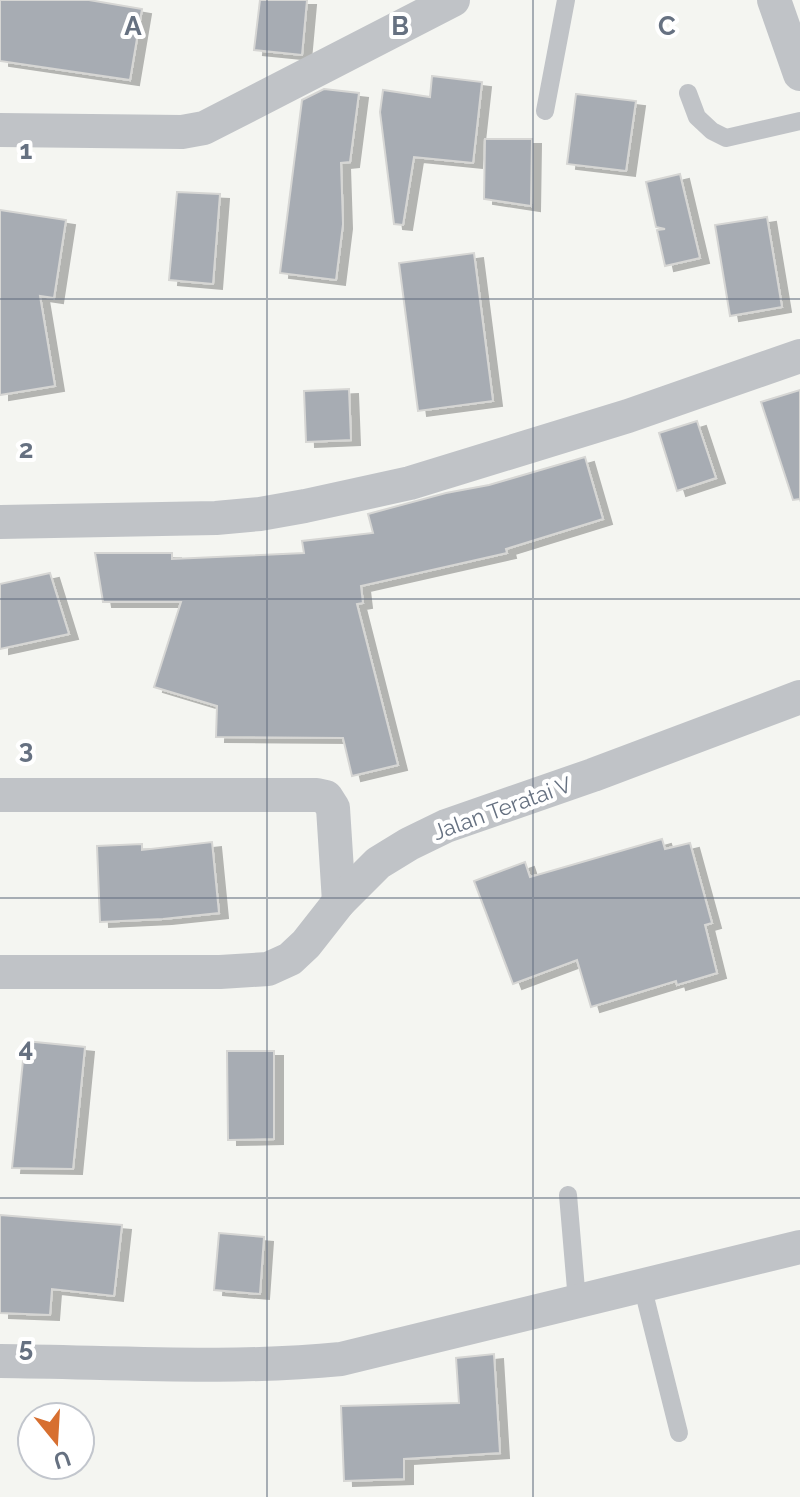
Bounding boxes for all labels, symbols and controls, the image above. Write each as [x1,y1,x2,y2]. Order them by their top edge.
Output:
text: A [124,11,142,41]
text: B [391,11,409,41]
text: C [658,11,676,41]
text: 1 [20,135,33,165]
text: 2 [19,434,33,464]
text: 3 [19,734,33,764]
street label: Jalan Teratai V [429,771,575,845]
text: 4 [19,1033,33,1063]
text: 5 [19,1332,33,1362]
north arrow [16,1401,96,1481]
text: U [50,1445,74,1475]

